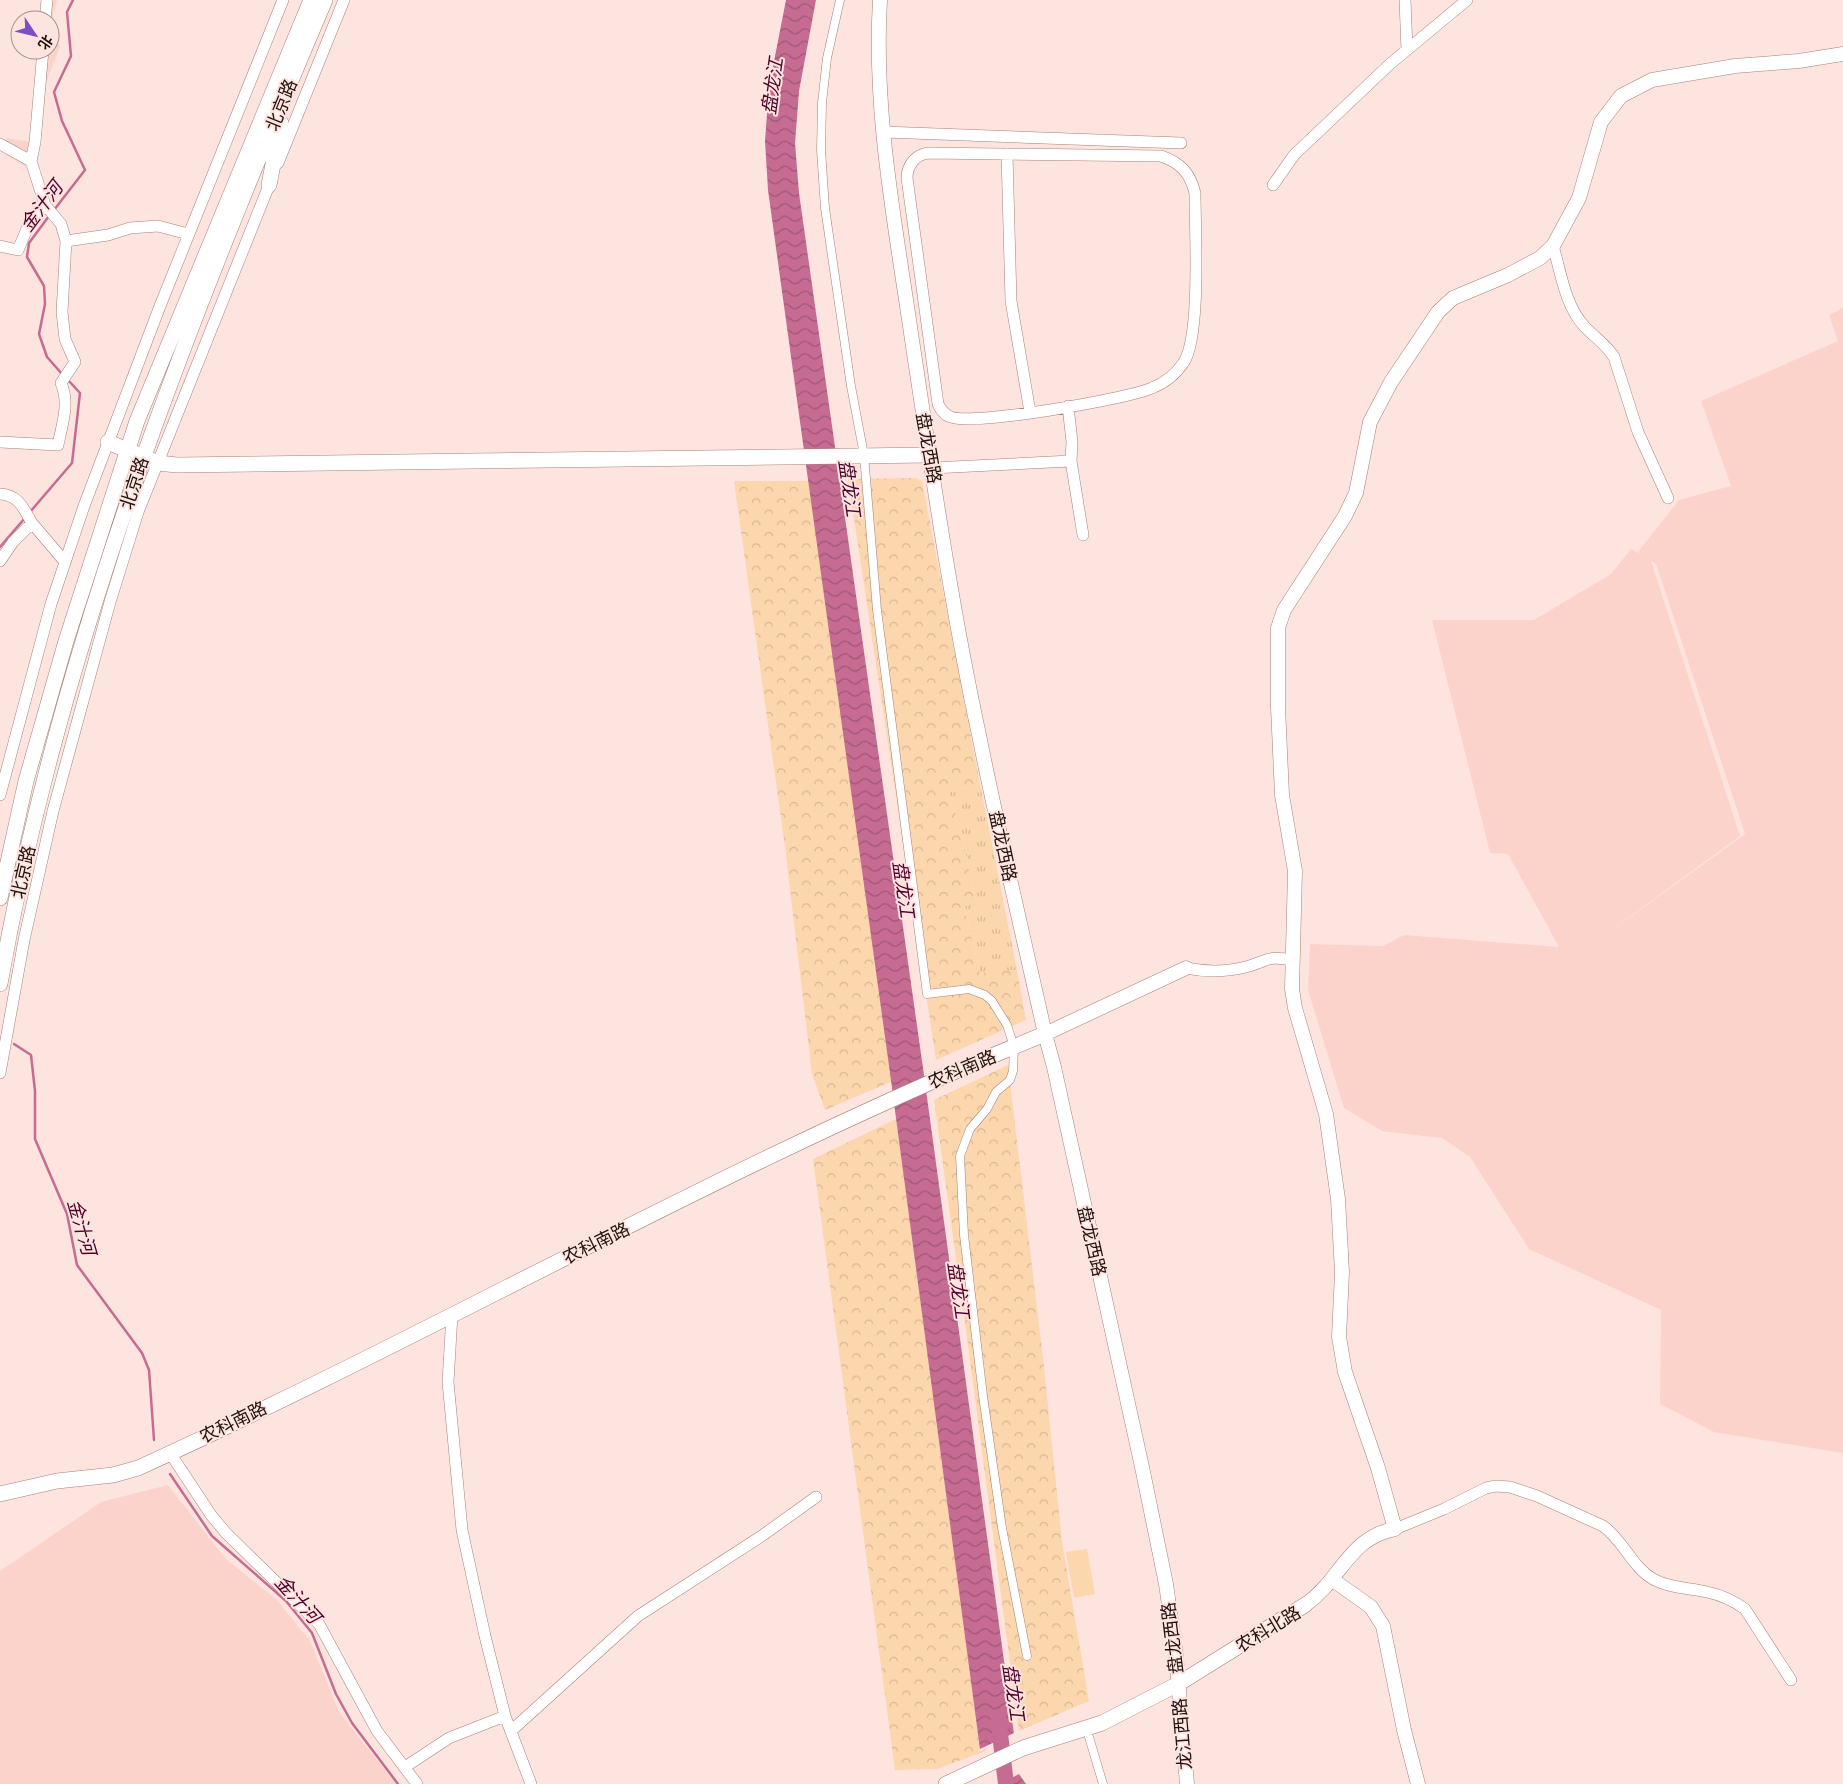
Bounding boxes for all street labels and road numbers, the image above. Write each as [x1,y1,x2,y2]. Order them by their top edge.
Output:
street label: 北京路 [260,76,302,134]
street label: 盘龙西路 [911,411,947,485]
street label: 北京路 [115,454,153,512]
street label: 盘龙西路 [984,808,1022,884]
street label: 北京路 [6,843,40,901]
street label: 农科南路 [924,1044,1000,1094]
street label: 盘龙西路 [1073,1203,1111,1279]
street label: 农科南路 [559,1217,633,1269]
street label: 农科南路 [196,1396,270,1448]
street label: 盘龙西路 [1156,1601,1188,1675]
street label: 农科北路 [1231,1601,1305,1657]
street label: 龙江西路 [1167,1697,1197,1771]

